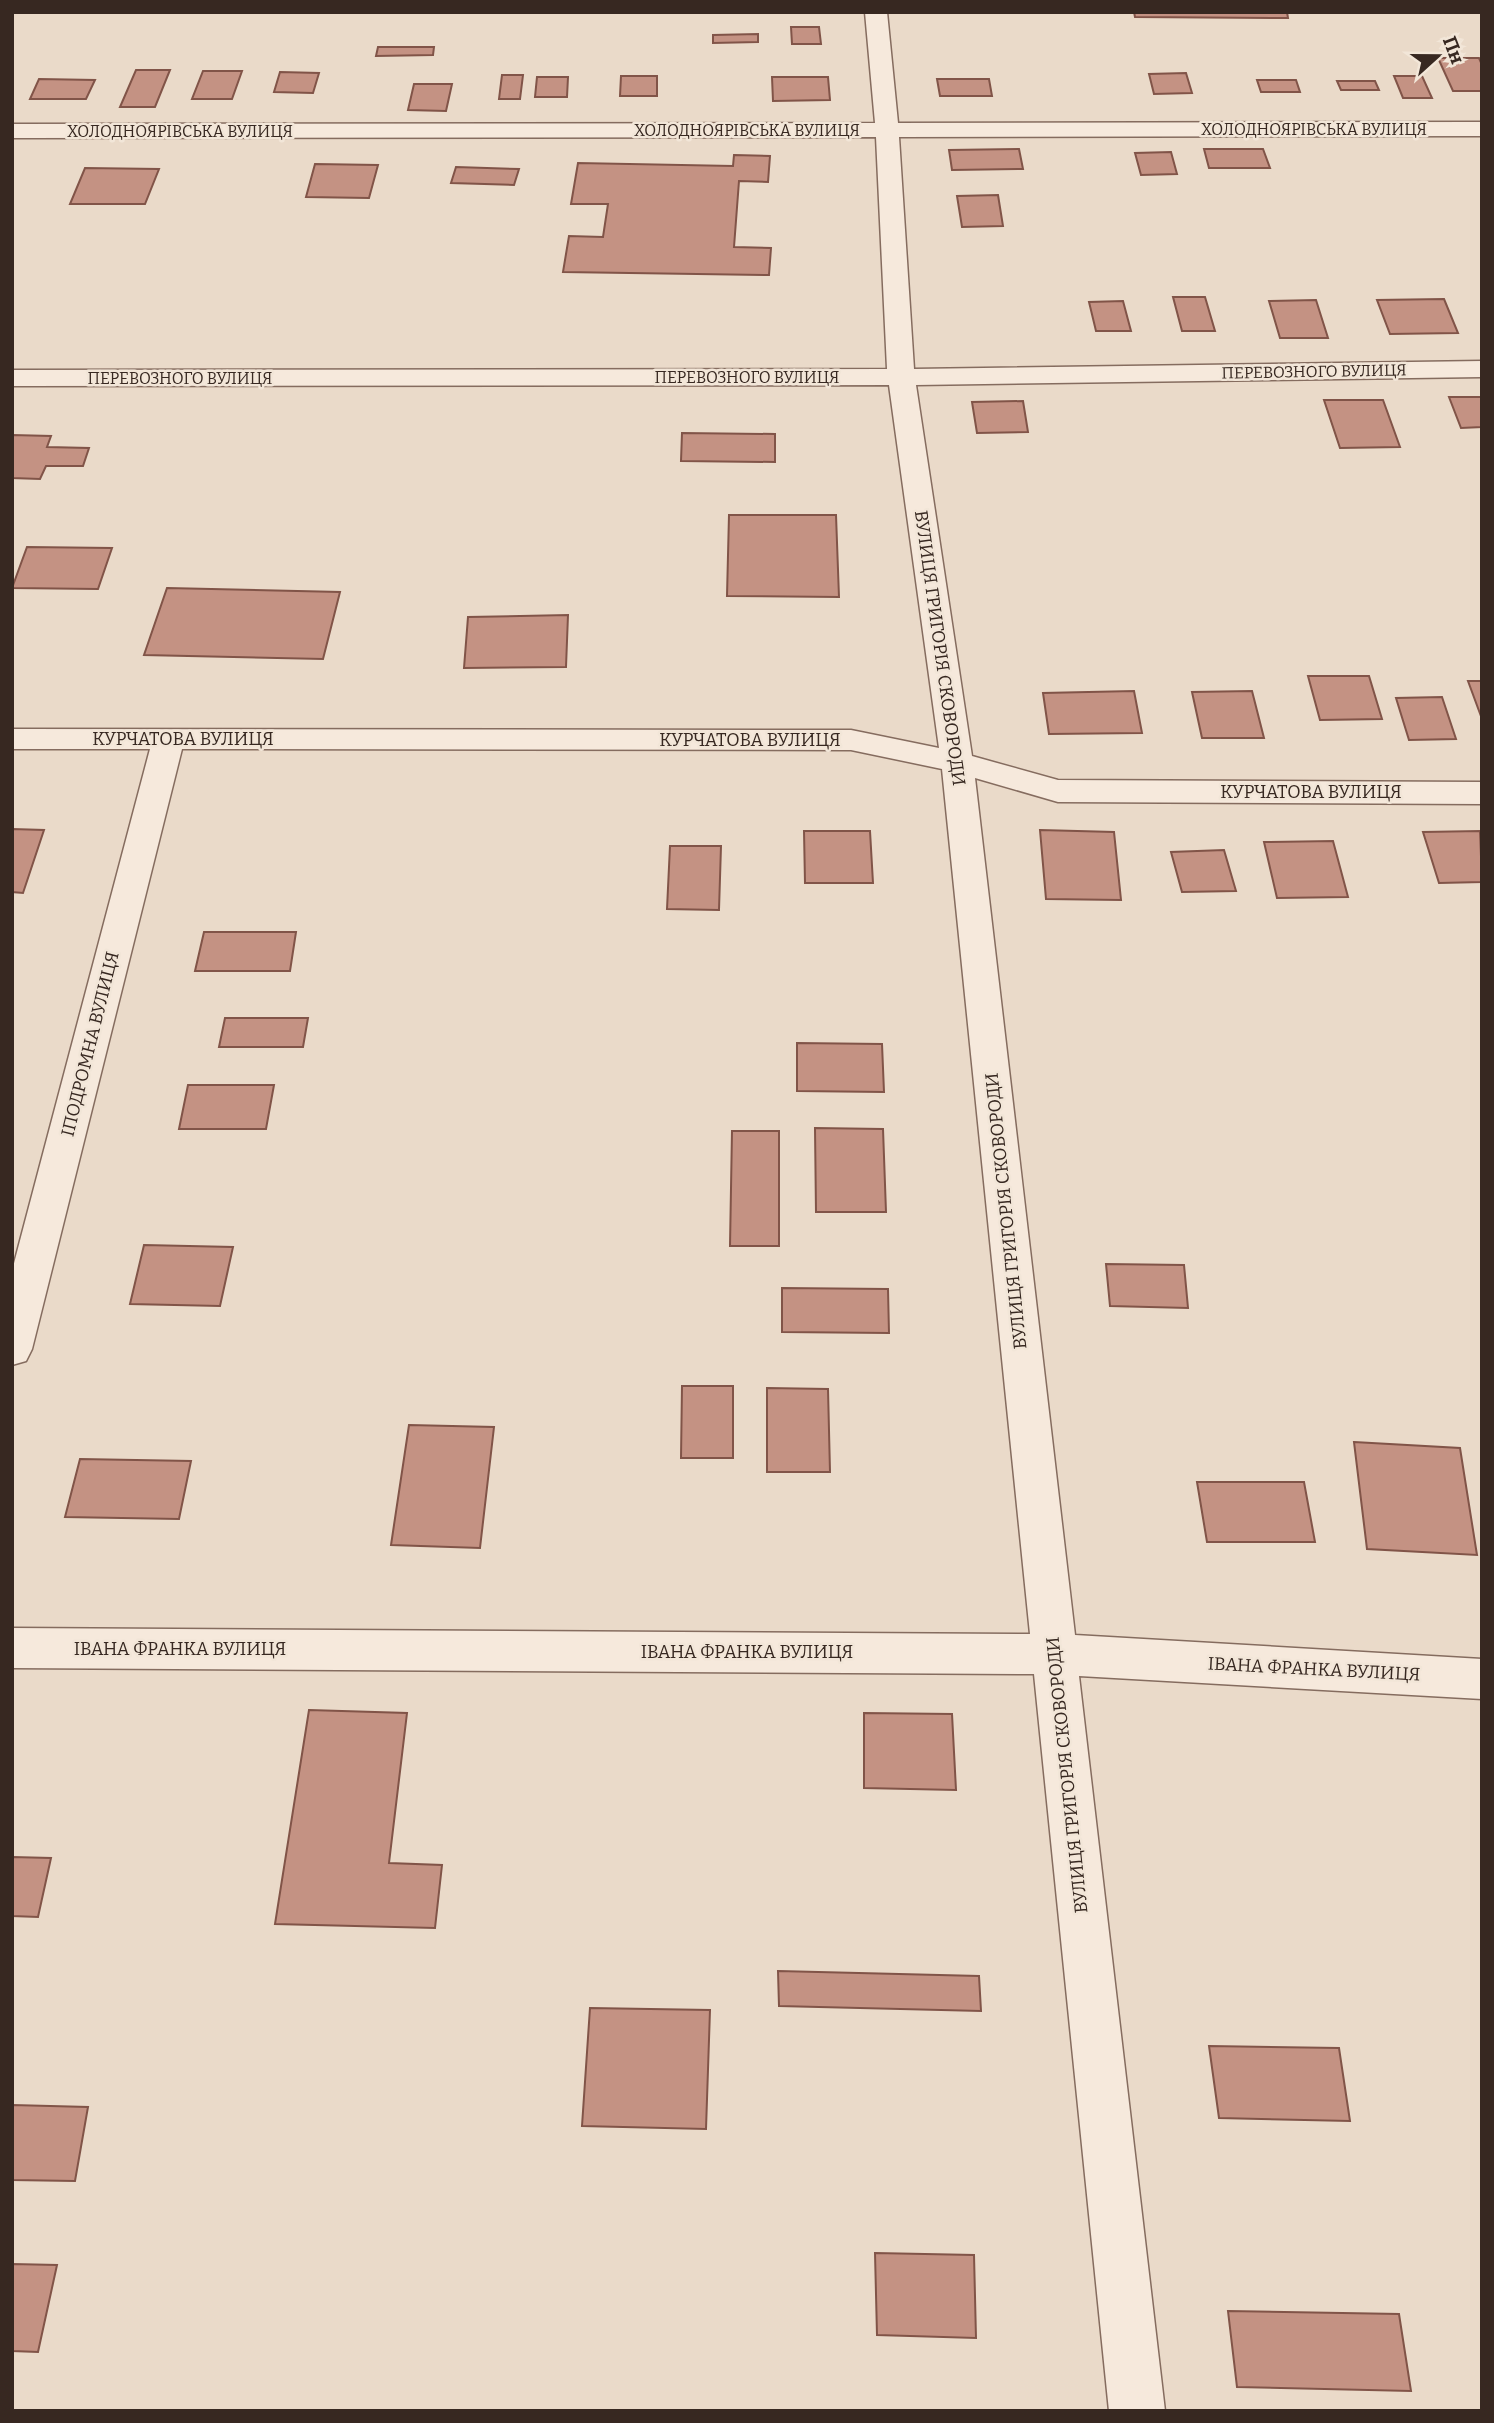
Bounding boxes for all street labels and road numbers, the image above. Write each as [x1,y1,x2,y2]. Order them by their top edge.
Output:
street label: ХОЛОДНОЯРІВСЬКА ВУЛИЦЯ [1201,120,1427,139]
street label: ХОЛОДНОЯРІВСЬКА ВУЛИЦЯ [634,121,860,140]
street label: ХОЛОДНОЯРІВСЬКА ВУЛИЦЯ [67,122,293,141]
street label: ПЕРЕВОЗНОГО ВУЛИЦЯ [1221,360,1407,383]
street label: ПЕРЕВОЗНОГО ВУЛИЦЯ [654,368,840,387]
street label: ПЕРЕВОЗНОГО ВУЛИЦЯ [87,369,273,388]
street label: ВУЛИЦЯ ГРИГОРІЯ СКОВОРОДИ [910,509,970,787]
street label: КУРЧАТОВА ВУЛИЦЯ [92,728,274,750]
street label: КУРЧАТОВА ВУЛИЦЯ [659,729,841,751]
street label: КУРЧАТОВА ВУЛИЦЯ [1220,781,1402,803]
street label: ІПОДРОМНА ВУЛИЦЯ [56,949,124,1139]
street label: ВУЛИЦЯ ГРИГОРІЯ СКОВОРОДИ [981,1072,1031,1350]
street label: ВУЛИЦЯ ГРИГОРІЯ СКОВОРОДИ [1042,1636,1092,1914]
street label: ІВАНА ФРАНКА ВУЛИЦЯ [74,1638,286,1660]
street label: ІВАНА ФРАНКА ВУЛИЦЯ [641,1641,853,1663]
street label: ІВАНА ФРАНКА ВУЛИЦЯ [1207,1652,1421,1686]

